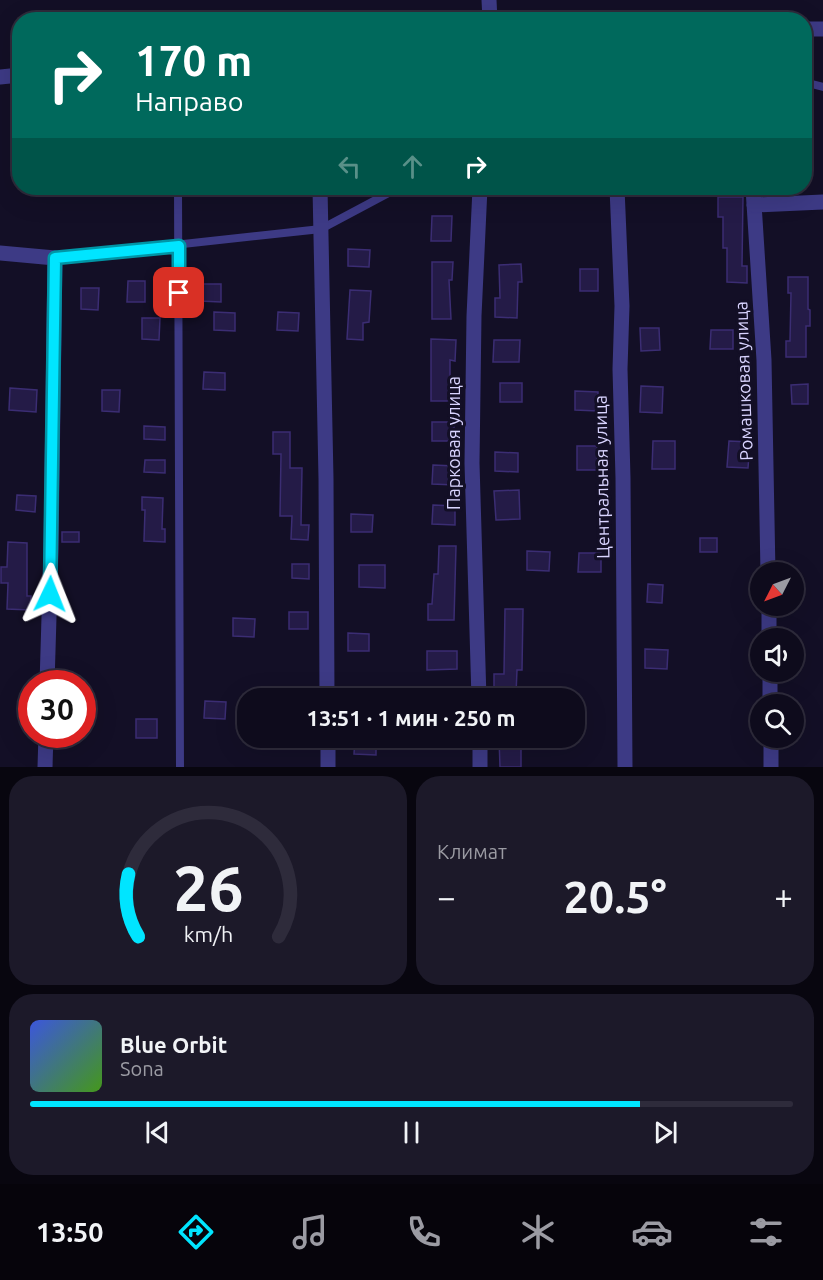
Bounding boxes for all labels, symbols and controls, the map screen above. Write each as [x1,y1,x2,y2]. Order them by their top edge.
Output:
icon: right [36,36,114,114]
text: 170 m [135,37,252,84]
text: Направо [135,86,244,116]
icon: left [333,150,366,183]
icon: ahead [396,150,429,183]
icon: right [459,150,492,183]
pin [153,267,204,318]
icon: arrive [162,276,195,309]
street label: Ромашковая улица [730,301,756,461]
street label: Парковая улица [443,376,463,510]
street label: Центральная улица [590,395,612,559]
position arrow [18,562,82,626]
north arrow [750,562,804,616]
map controls [750,562,804,748]
button: sound [750,628,804,682]
speed limit sign: 30 [18,670,96,748]
button: search [750,694,804,748]
text: 13:51 · 1 мин · 250 m [307,705,515,730]
text: Климат [437,840,507,863]
text: 26 [173,853,243,923]
text: 20.5° [563,871,667,922]
text: − [437,878,456,915]
text: + [774,878,793,915]
text: km/h [183,923,233,947]
text: Blue Orbit [120,1032,227,1057]
text: Sona [120,1057,164,1080]
icon: previous [141,1116,174,1149]
icon: pause [395,1116,428,1149]
icon: next [649,1116,682,1149]
icon: directions [175,1211,217,1253]
icon: music [289,1211,331,1253]
icon: phone [403,1211,445,1253]
icon: climate [517,1211,559,1253]
icon: car [631,1211,673,1253]
icon: filters [745,1211,787,1253]
text: 13:50 [36,1217,104,1247]

